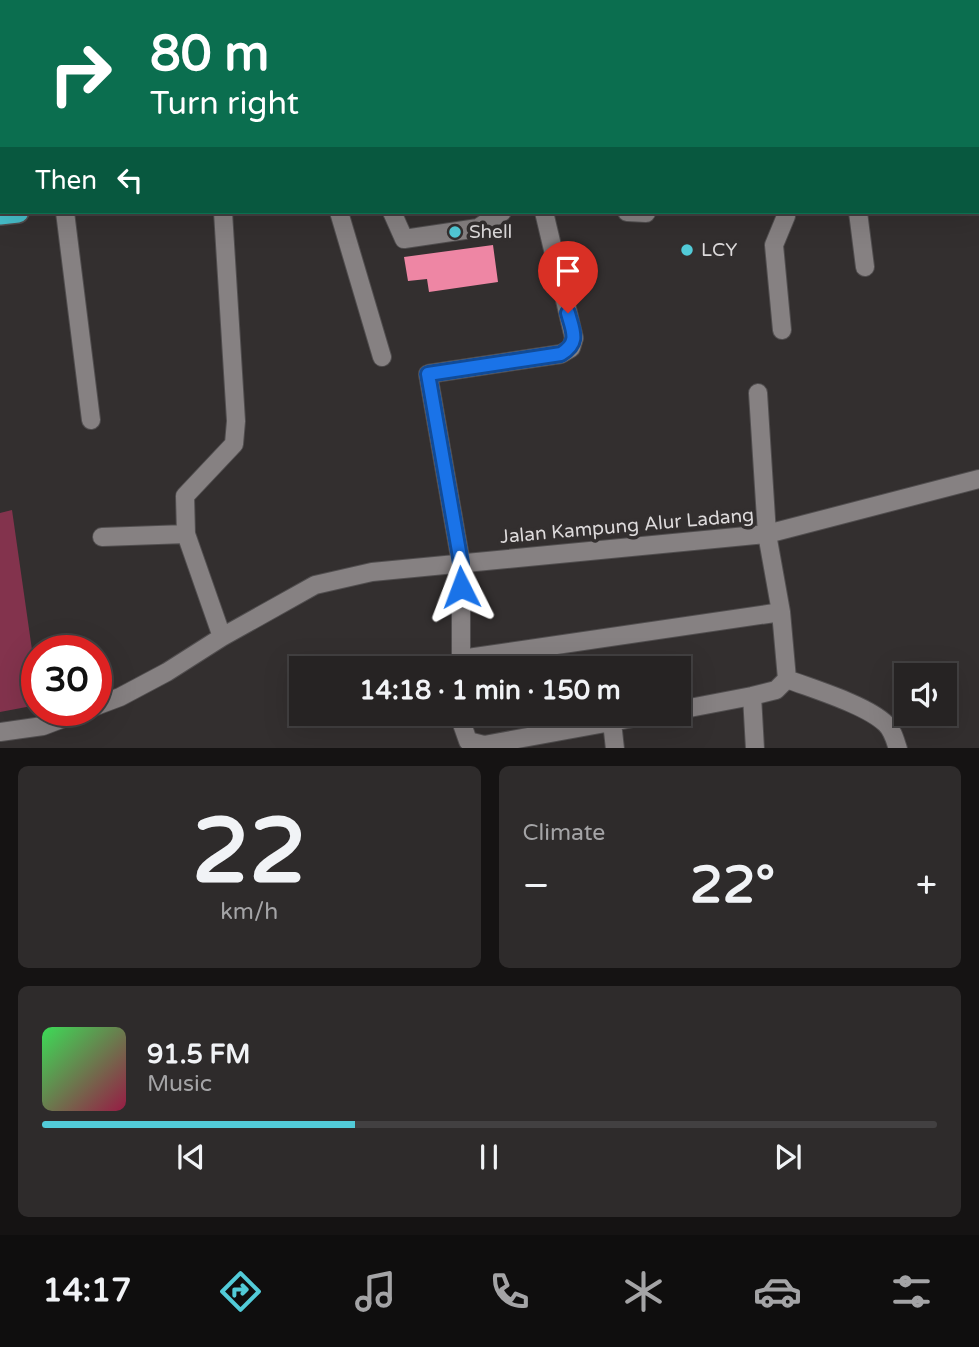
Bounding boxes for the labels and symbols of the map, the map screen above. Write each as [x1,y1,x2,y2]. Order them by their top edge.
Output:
place label: Shell [469,221,512,243]
marker: Shell [447,224,463,240]
place label: LCY [701,239,737,261]
pin [538,241,598,313]
marker: LCY [679,242,695,258]
street label: Jalan Kampung Alur Ladang [499,504,755,548]
position arrow [424,550,498,624]
speed limit sign: 30 [21,635,112,726]

